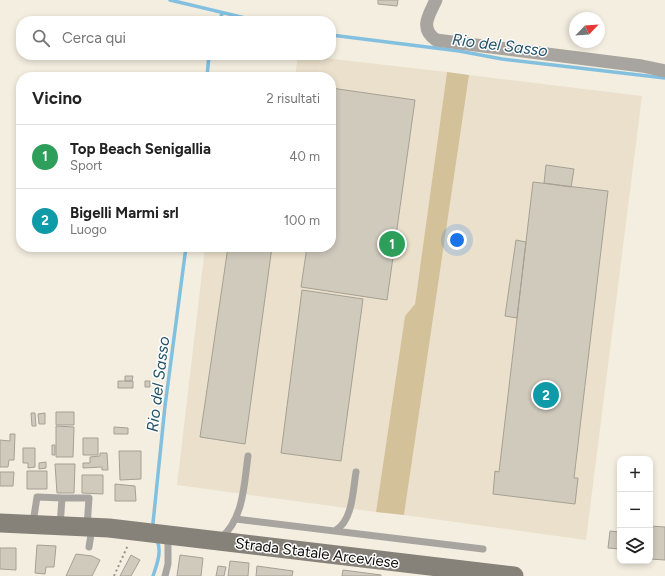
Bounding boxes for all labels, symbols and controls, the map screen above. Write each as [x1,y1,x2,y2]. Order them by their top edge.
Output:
north arrow [569,12,605,48]
search box [16,16,336,60]
icon: search [30,27,52,49]
text: Cerca qui [62,29,126,47]
water label: Rio del Sasso [451,30,549,60]
text: Vicino [32,88,82,108]
text: 2 risultati [266,91,320,106]
text: Top Beach Senigallia [70,140,211,158]
text: 1 [42,149,48,164]
text: 40 m [289,149,320,164]
text: Sport [70,158,103,173]
text: Bigelli Marmi srl [70,204,179,222]
text: 2 [41,213,49,228]
text: 100 m [284,213,320,228]
text: Luogo [70,222,107,237]
pin: 1 [379,229,405,259]
your location [447,230,467,250]
water label: Rio del Sasso [143,335,173,433]
pin: 2 [533,380,559,410]
map controls [617,456,653,564]
button: + [617,456,653,492]
button: − [617,492,653,528]
button: layers [617,528,653,564]
street label: Strada Statale Arceviese [234,534,400,572]

